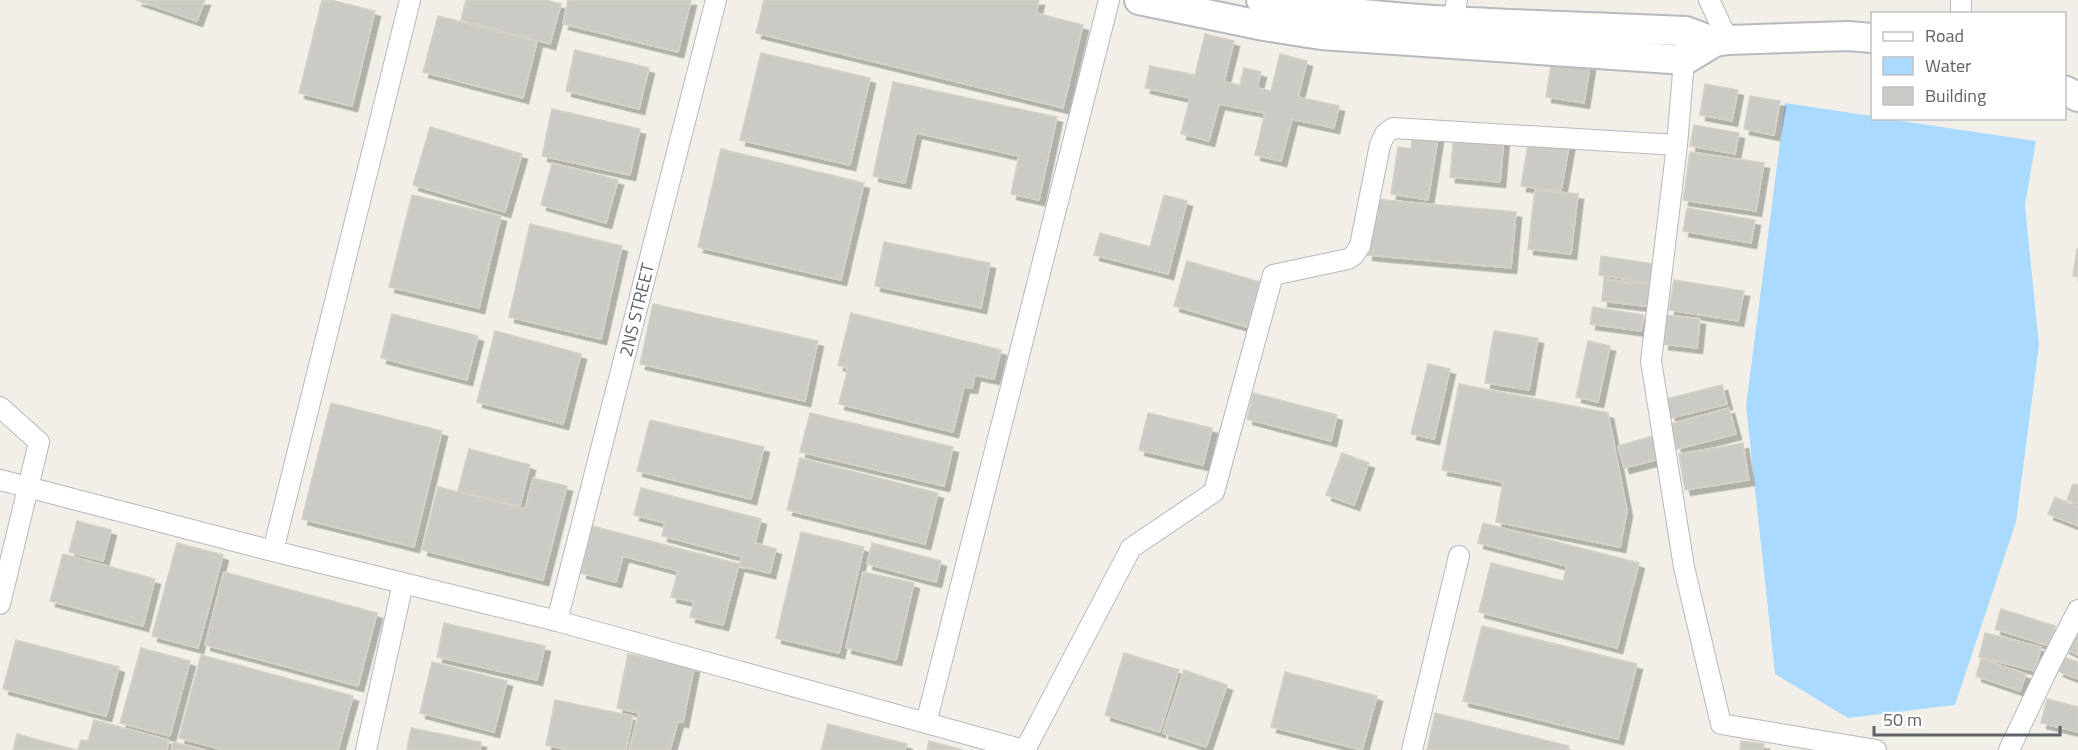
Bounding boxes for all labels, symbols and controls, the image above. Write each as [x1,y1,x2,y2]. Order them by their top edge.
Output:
legend [1871,12,2066,120]
text: Road [1925,22,1964,49]
text: Water [1925,52,1971,79]
text: Building [1925,82,1986,109]
street label: 2NS STREET [612,260,661,360]
scale bar [1874,699,2060,737]
text: 50 m [1883,706,1922,733]

